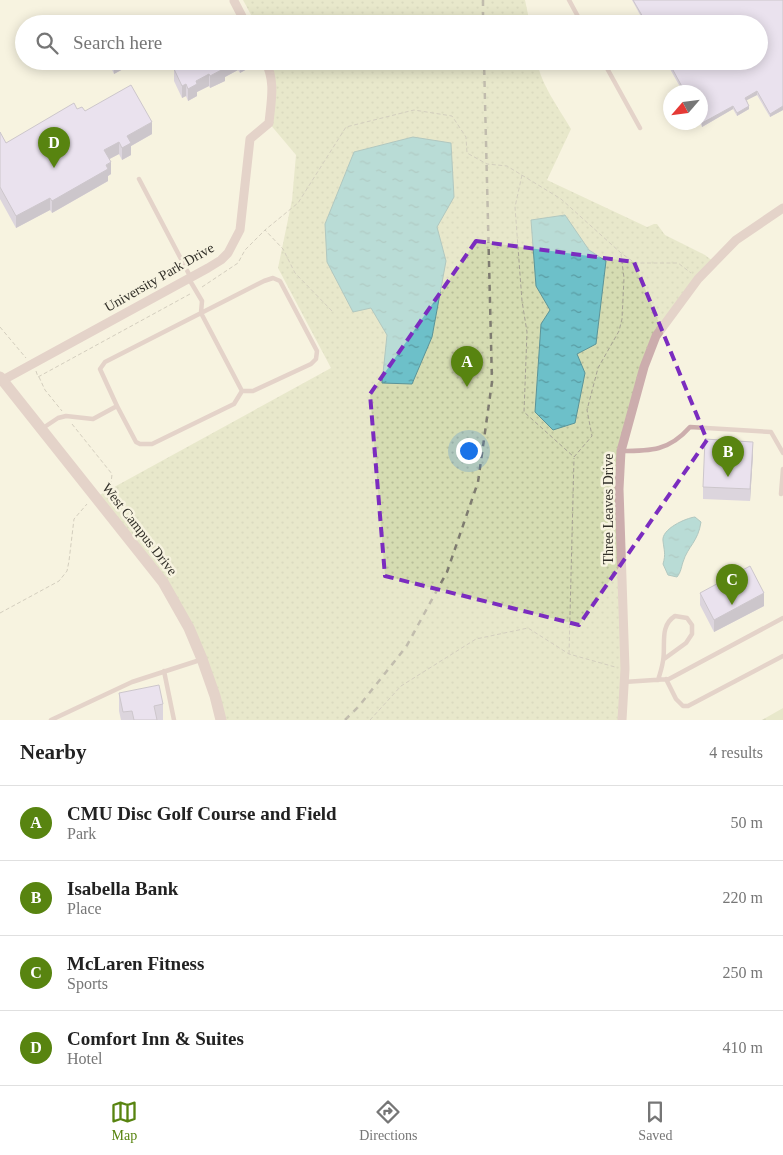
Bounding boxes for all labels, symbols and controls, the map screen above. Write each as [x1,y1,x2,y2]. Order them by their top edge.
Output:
search box [15,15,768,70]
icon: search [33,29,61,57]
text: Search here [73,32,162,53]
north arrow [663,85,708,130]
pin: D [38,127,70,168]
street label: University Park Drive [102,240,217,315]
pin: A [451,346,483,387]
pin: B [712,436,744,477]
your location [456,438,482,464]
street label: Three Leaves Drive [601,453,616,565]
street label: West Campus Drive [99,480,180,578]
pin: C [716,564,748,605]
text: Nearby [20,740,87,764]
text: 4 results [709,744,763,761]
text: CMU Disc Golf Course and Field [67,803,337,824]
text: A [30,814,42,831]
text: 50 m [731,814,763,831]
text: Park [67,825,96,842]
text: Isabella Bank [67,878,178,899]
text: B [31,889,41,906]
text: 220 m [723,889,763,906]
text: Place [67,900,102,917]
text: McLaren Fitness [67,953,204,974]
text: C [30,964,42,981]
text: 250 m [723,964,763,981]
text: Sports [67,975,108,992]
text: Comfort Inn & Suites [67,1028,244,1049]
text: D [30,1039,42,1056]
text: 410 m [723,1039,763,1056]
text: Hotel [67,1050,103,1067]
tab: Map [110,1098,138,1144]
tab: Directions [359,1098,418,1144]
tab: Saved [638,1098,673,1144]

